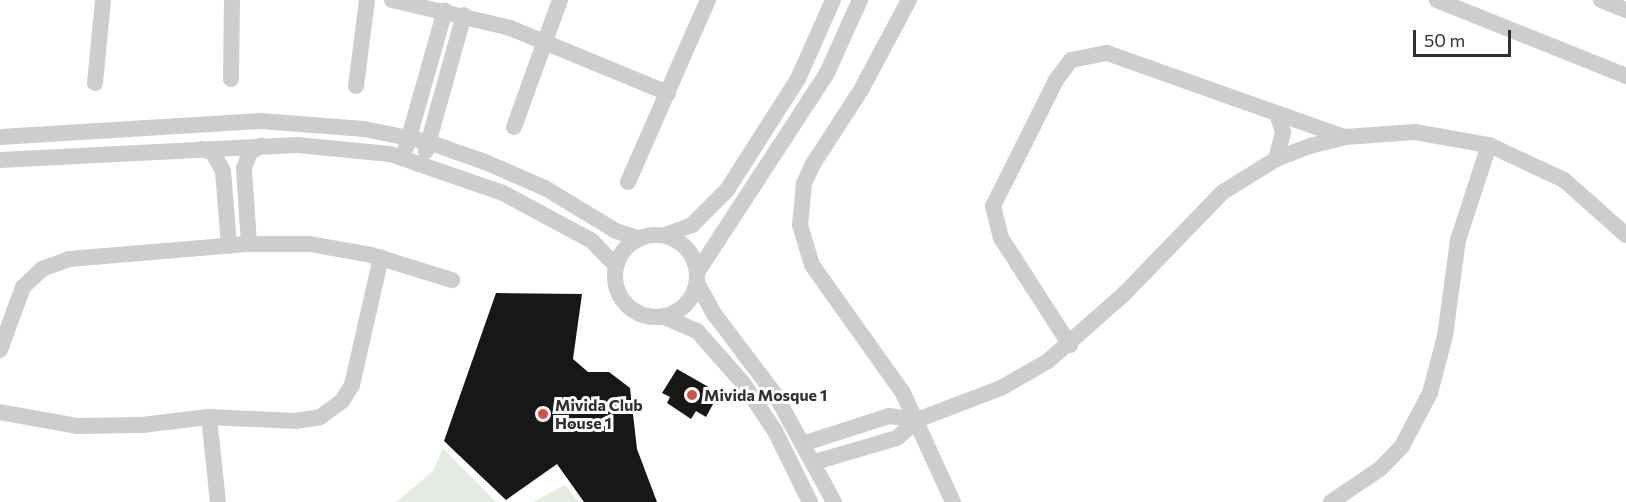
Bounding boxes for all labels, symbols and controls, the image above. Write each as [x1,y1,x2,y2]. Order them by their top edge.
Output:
scale bar [1416,18,1514,56]
text: 50 m [1424,29,1465,51]
place label: Mivida Mosque 1 [704,385,827,405]
marker: Mivida Mosque 1 [685,388,699,402]
place label: Mivida Club House 1 [555,395,643,433]
marker: Mivida Club House 1 [536,407,550,421]

